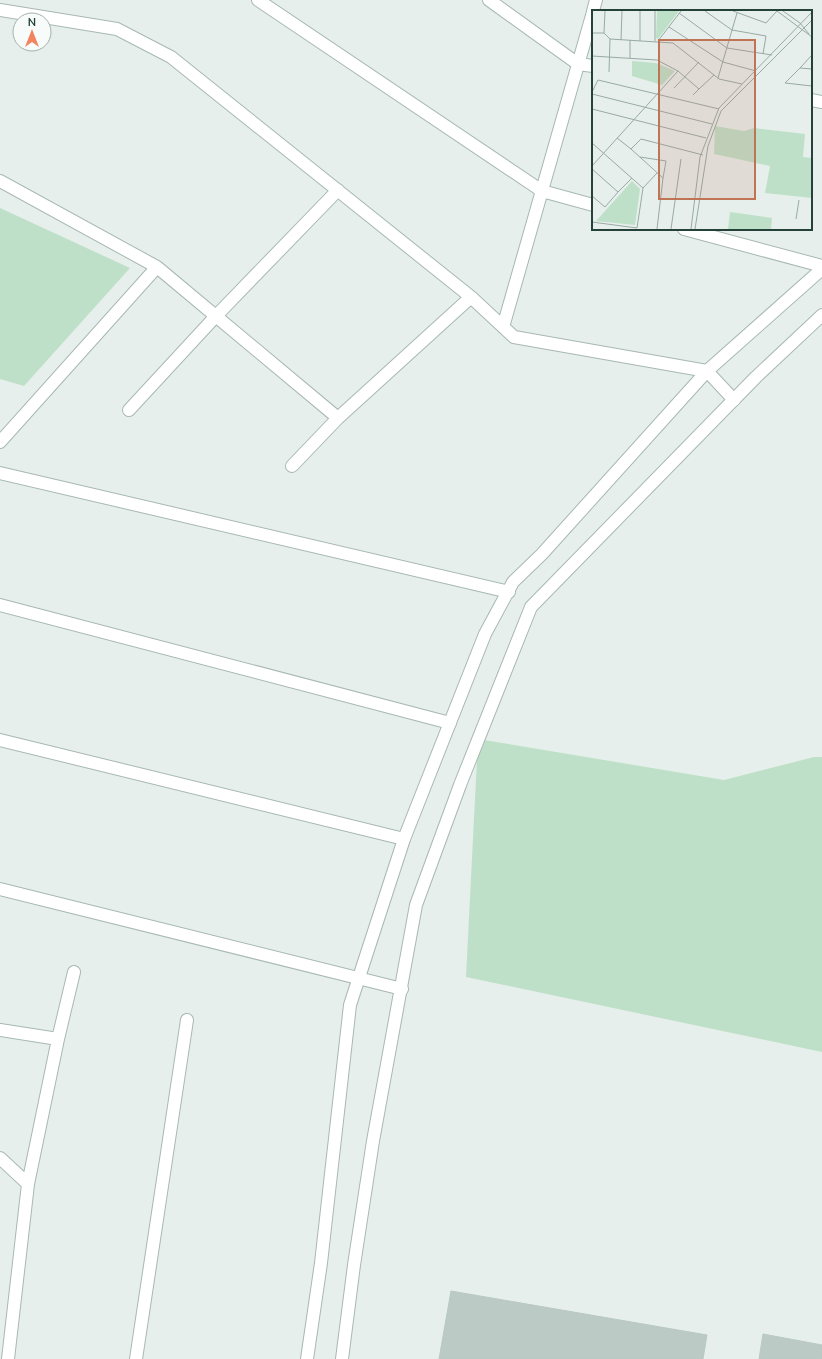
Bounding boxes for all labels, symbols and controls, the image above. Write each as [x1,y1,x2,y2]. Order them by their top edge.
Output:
inset map [592,10,812,230]
north arrow [12,12,52,52]
text: N [28,15,36,29]

